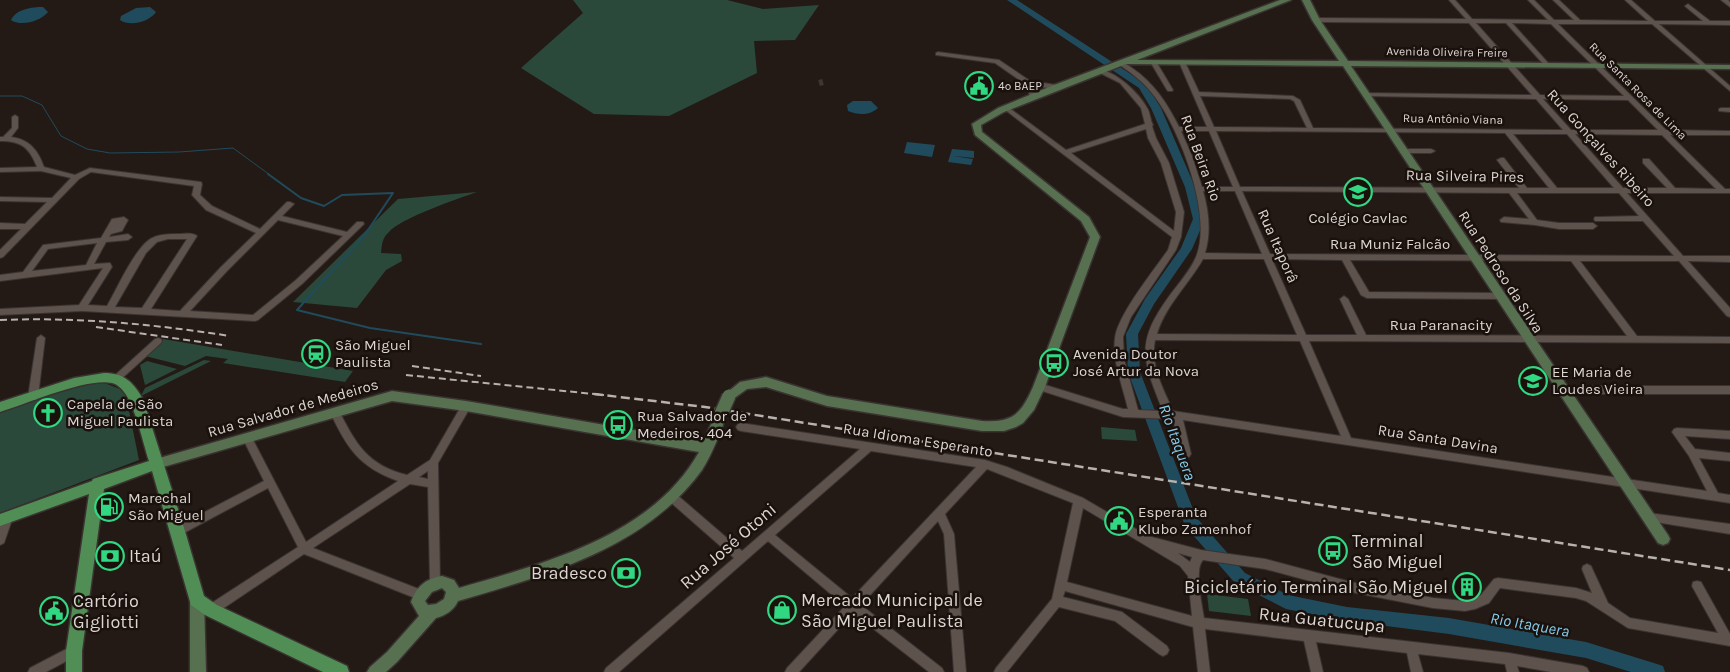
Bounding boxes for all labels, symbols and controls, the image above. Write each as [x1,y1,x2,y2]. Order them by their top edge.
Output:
street label: Rua Santa Rosa de Lima [1586,39,1690,143]
street label: Avenida Oliveira Freire [1386,44,1508,60]
public building icon: 4º BAEP [964,71,994,101]
place label: 4º BAEP [998,79,1042,93]
street label: Rua Gonçalves Ribeiro [1543,85,1659,211]
street label: Rua Antônio Viana [1403,111,1503,127]
street label: Rua Beira Rio [1177,112,1225,204]
street label: Rua Silveira Pires [1406,166,1524,186]
school or university icon: Colégio Cavlac [1343,177,1373,207]
street label: Rua Itaporâ [1254,206,1302,286]
street label: Rua Pedroso da Silva [1455,207,1547,337]
place label: Colégio Cavlac [1308,209,1408,227]
street label: Rua Muniz Falcão [1330,235,1450,253]
street label: Rua Paranacity [1390,316,1492,334]
place label: São Miguel Paulista [335,336,411,371]
station icon: São Miguel Paulista [301,339,331,369]
place label: Avenida Doutor José Artur da Nova [1073,345,1199,380]
bus stop icon: Avenida Doutor José Artur da Nova [1039,348,1069,378]
place label: EE Maria de Loudes Vieira [1552,363,1643,398]
school or university icon: EE Maria de Loudes Vieira [1518,366,1548,396]
street label: Rua Salvador de Medeiros [206,375,380,441]
place label: Capela de São Miguel Paulista [67,395,173,430]
church icon: Capela de São Miguel Paulista [33,398,63,428]
water label: Rio Itaquera [1155,401,1200,483]
place label: Rua Salvador de Medeiros, 404 [637,407,747,442]
bus stop icon: Rua Salvador de Medeiros, 404 [603,410,633,440]
street label: Rua Idioma Esperanto [842,419,994,461]
street label: Rua Santa Davina [1377,421,1499,457]
place label: Marechal São Miguel [128,489,204,524]
fuel station icon: Marechal São Miguel [94,492,124,522]
street label: Rua José Otoni [675,498,781,594]
place label: Esperanta Klubo Zamenhof [1138,503,1252,538]
public building icon: Esperanta Klubo Zamenhof [1104,506,1134,536]
place label: Terminal São Miguel [1352,530,1443,573]
bus stop icon: Terminal São Miguel [1318,536,1348,566]
bank icon: Itaú [95,541,125,571]
place label: Itaú [129,545,162,567]
bank icon: Bradesco [611,558,641,588]
place label: Bradesco [531,562,607,584]
building icon: Bicicletário Terminal São Miguel [1452,572,1482,602]
place label: Bicicletário Terminal São Miguel [1184,576,1448,598]
place label: Mercado Municipal de São Miguel Paulista [801,589,983,632]
place label: Cartório Gigliotti [73,590,139,633]
shop icon: Mercado Municipal de São Miguel Paulista [767,595,797,625]
public building icon: Cartório Gigliotti [39,596,69,626]
street label: Rua Guatucupa [1258,602,1386,638]
water label: Rio Itaquera [1489,608,1571,641]

